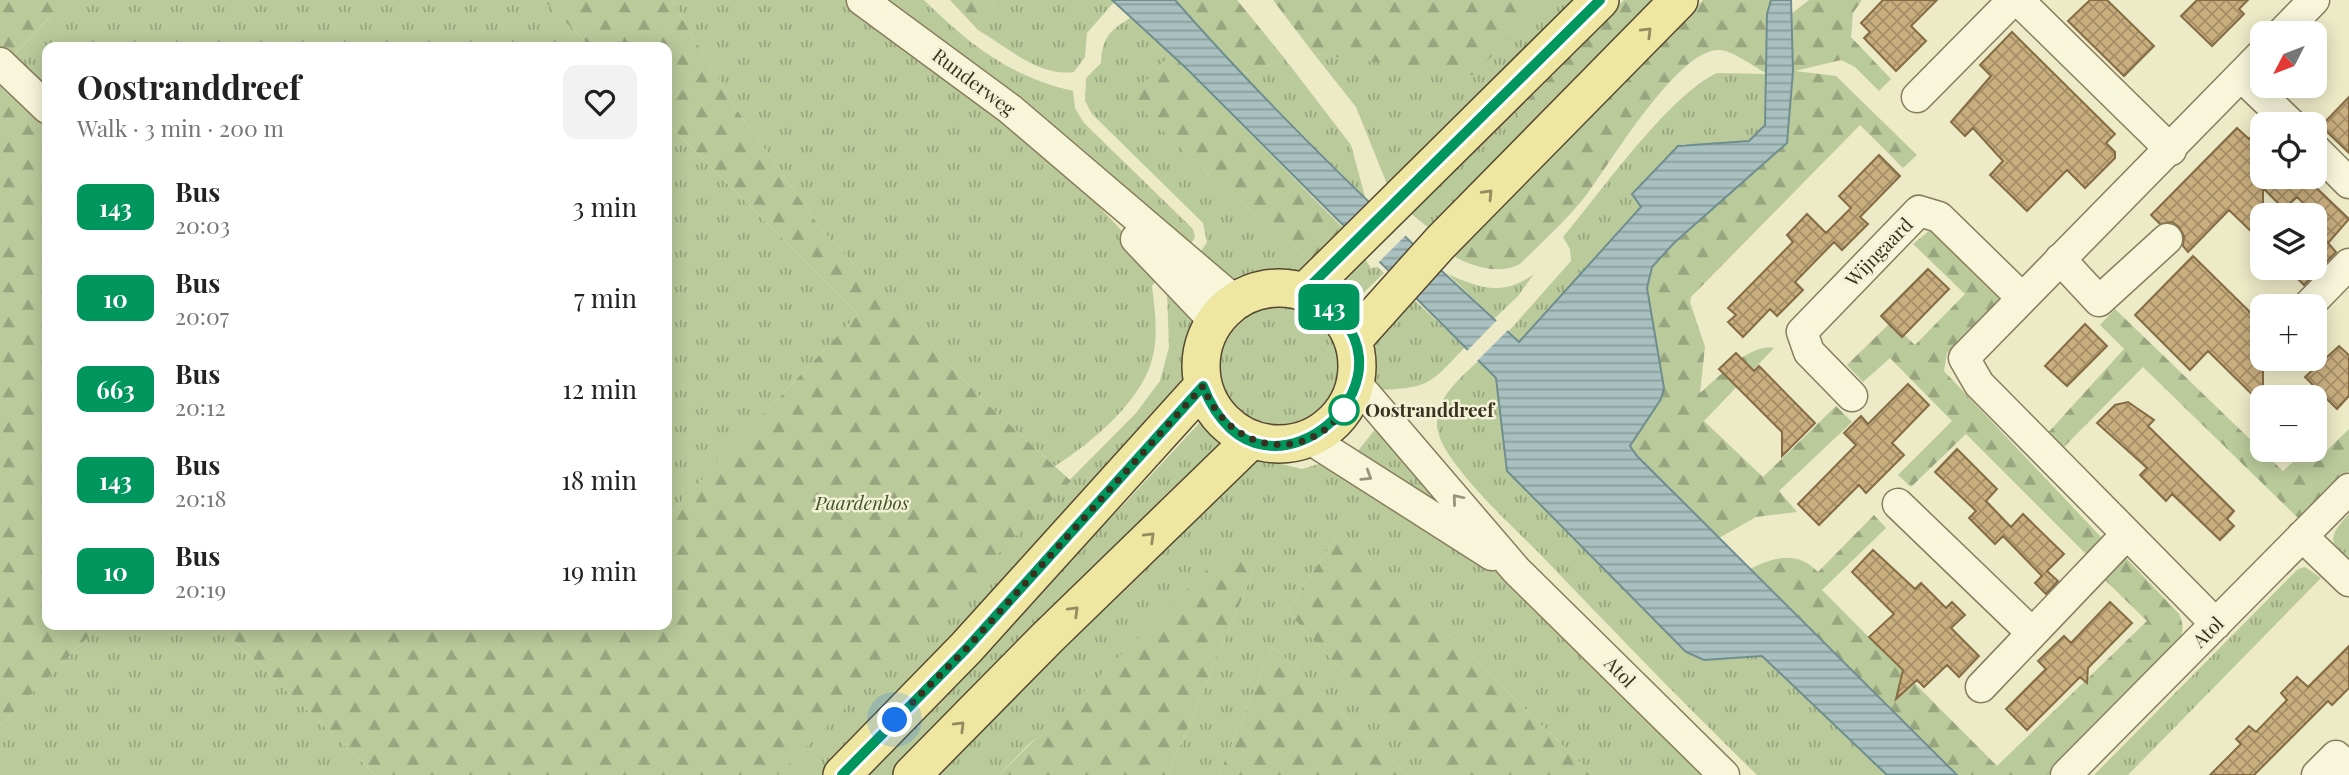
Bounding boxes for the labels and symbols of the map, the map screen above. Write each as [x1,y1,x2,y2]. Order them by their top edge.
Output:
north arrow [2250,21,2328,98]
one-way arrow [1639,27,1652,40]
street label: Runderweg [928,41,1022,121]
one-way arrow [1480,190,1493,203]
street label: Wijngaard [1838,211,1918,292]
line badge: 143 [1289,284,1369,330]
marker: Oostranddreef [1329,395,1359,425]
place label: Oostranddreef [1365,396,1496,422]
one-way arrow [1359,467,1372,480]
park label: Paardenbos [814,489,909,515]
one-way arrow [1452,494,1465,506]
one-way arrow [1142,533,1155,546]
one-way arrow [1066,607,1079,620]
street label: Atol [2185,610,2229,653]
street label: Atol [1599,649,1642,693]
your location [877,702,912,737]
one-way arrow [951,722,964,735]

